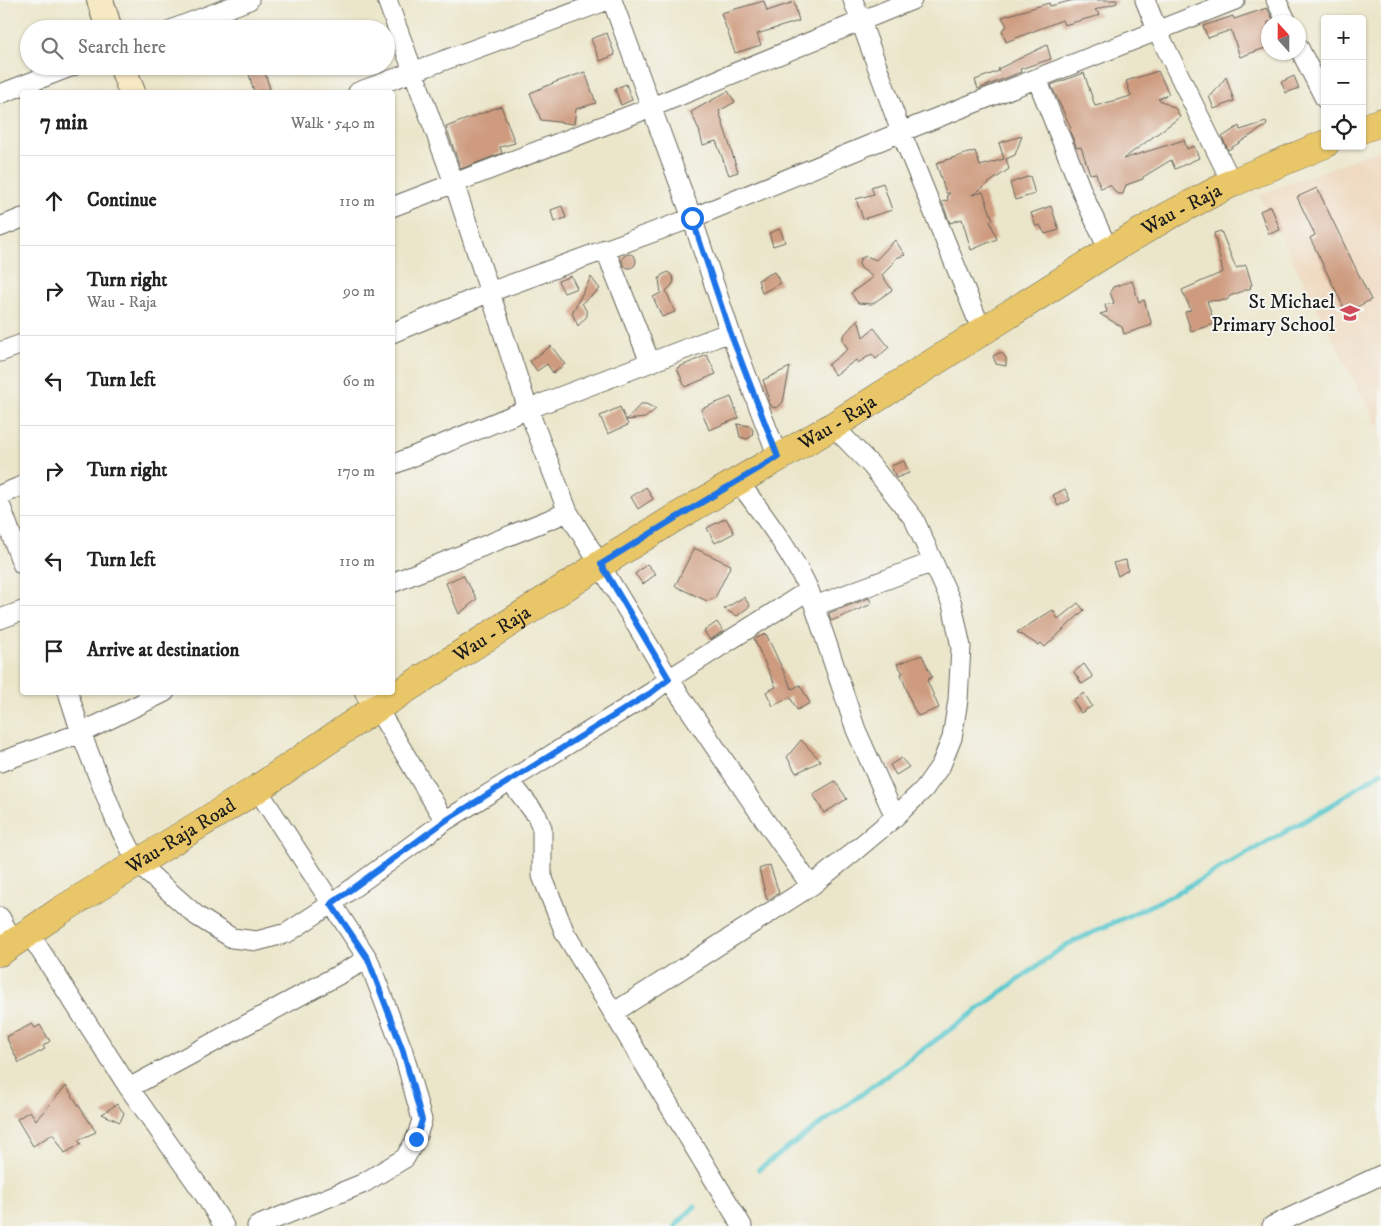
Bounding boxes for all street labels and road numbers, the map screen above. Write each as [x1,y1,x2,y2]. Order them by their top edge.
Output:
street label: Wau - Raja [1136,178,1226,242]
street label: Wau - Raja [793,389,882,456]
street label: Wau - Raja [448,600,536,669]
street label: Wau-Raja Road [121,793,240,880]

